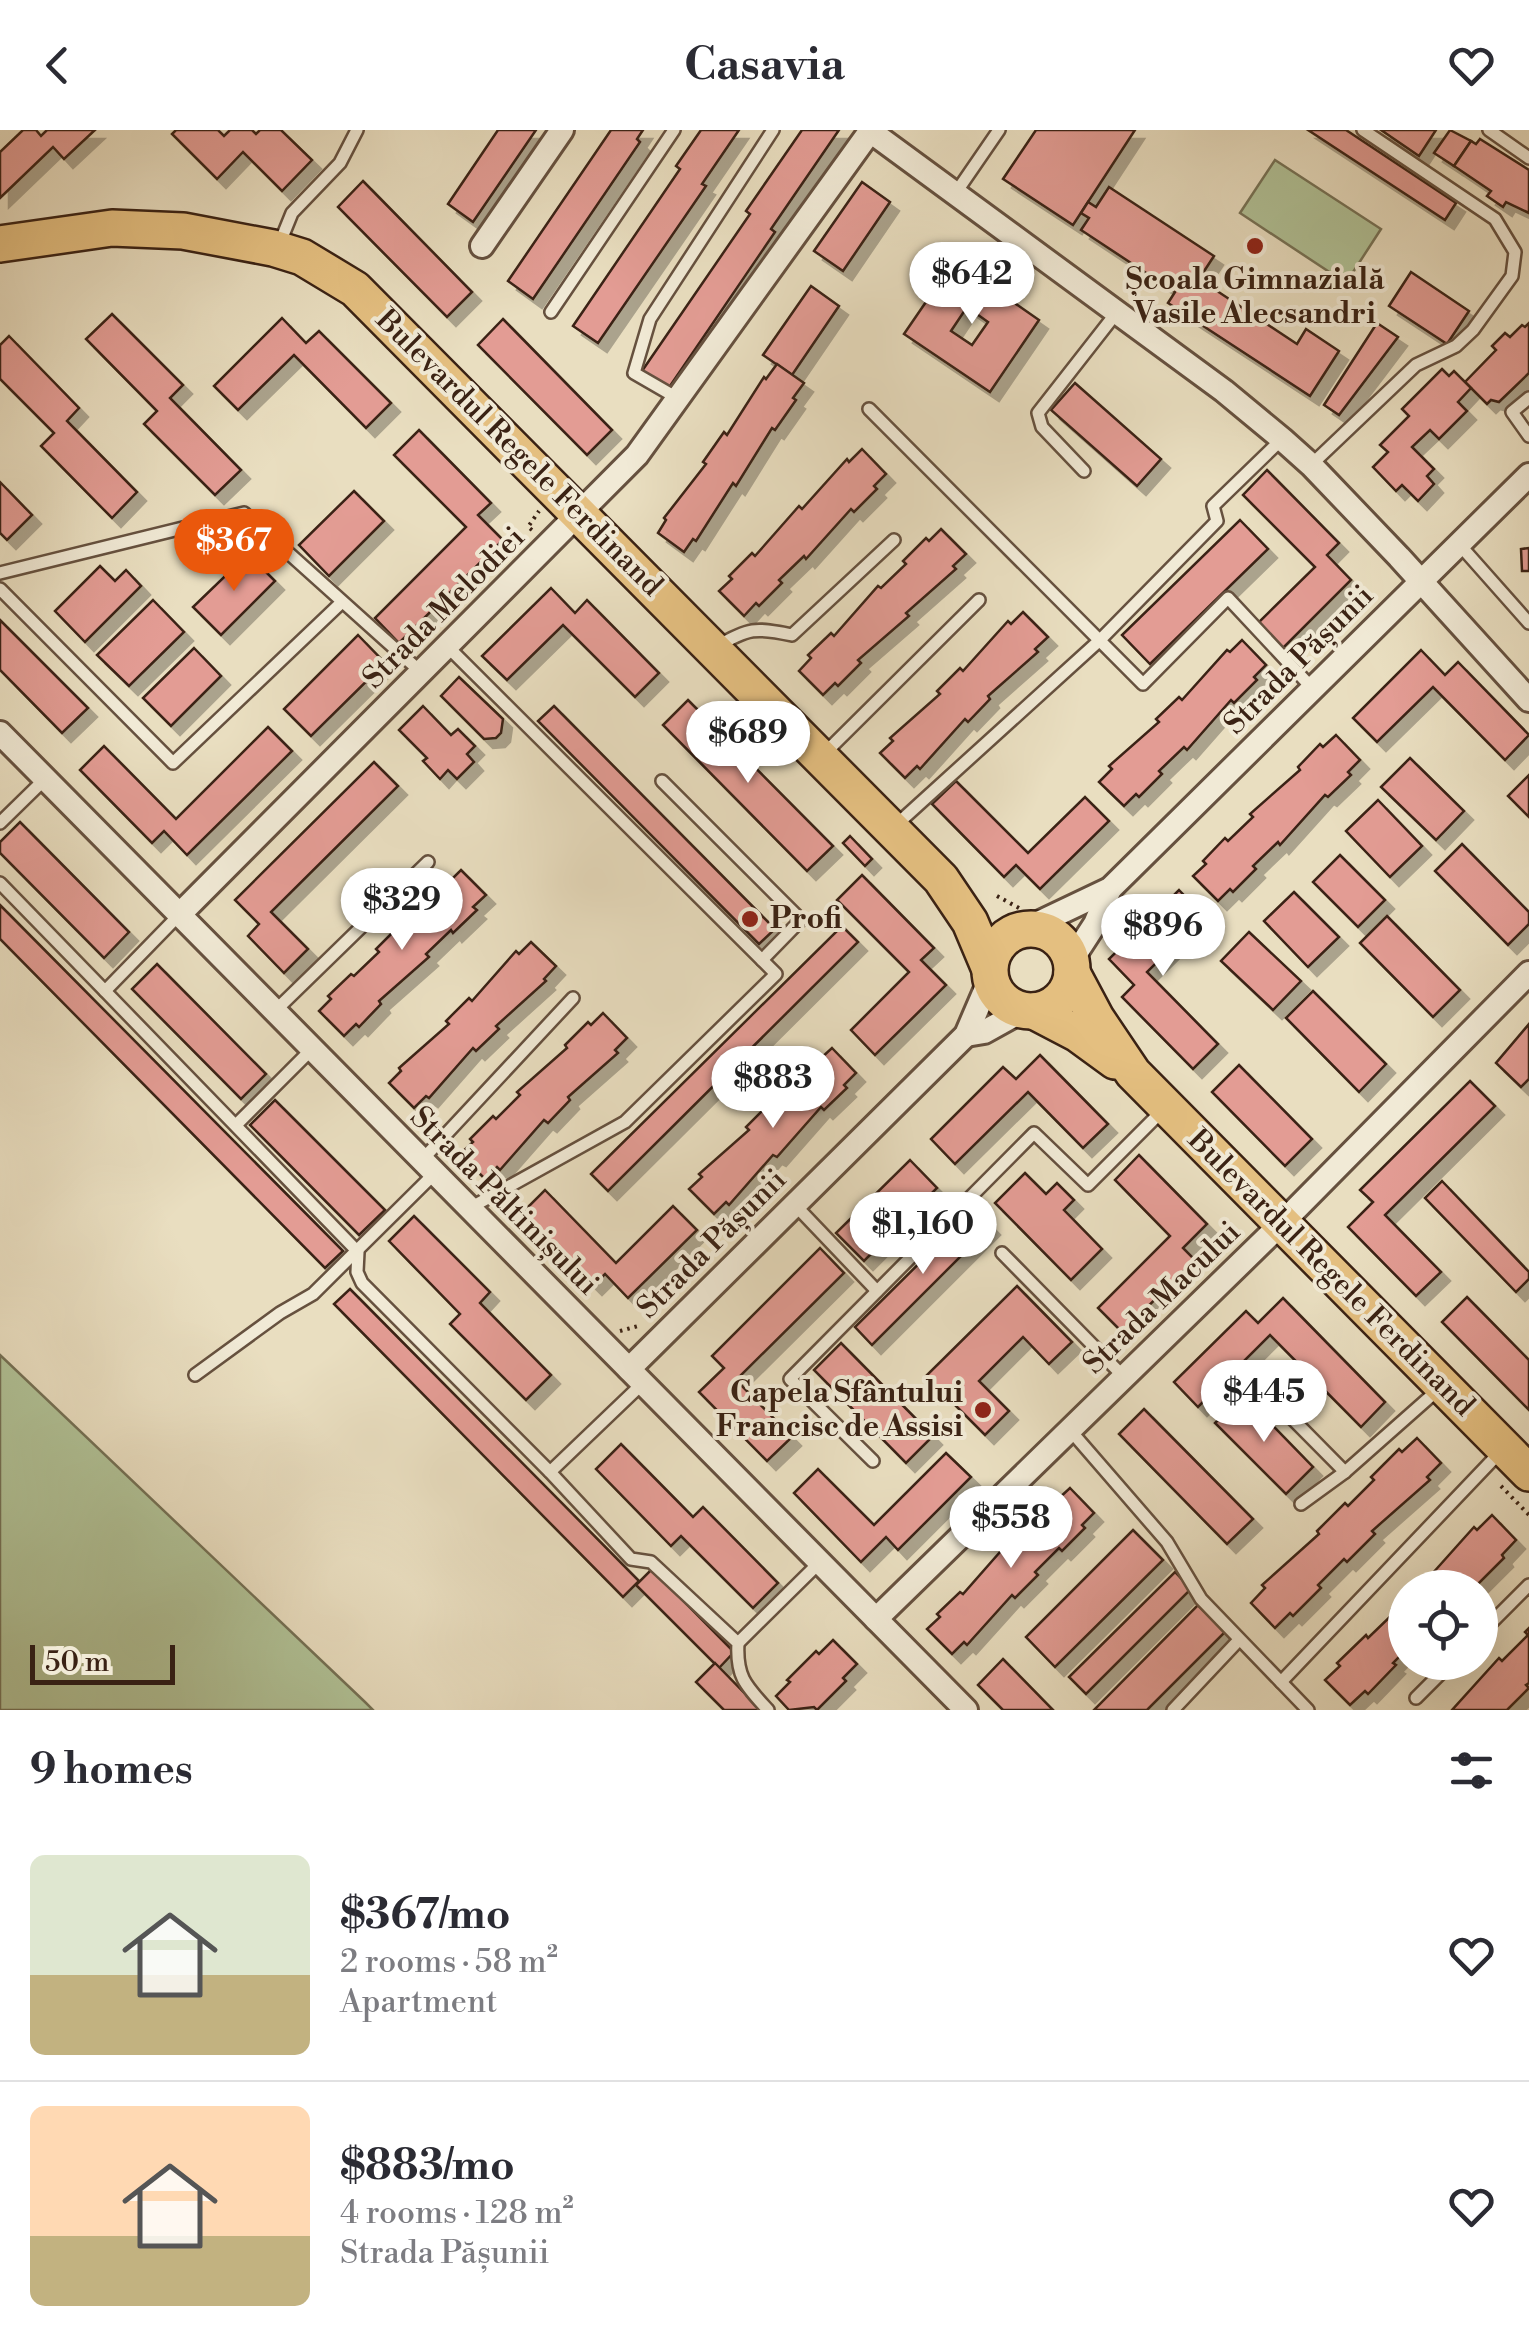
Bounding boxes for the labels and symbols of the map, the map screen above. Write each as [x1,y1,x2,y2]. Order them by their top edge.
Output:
marker: Școala Gimnazială Vasile Alecsandri [1244,235,1266,257]
pin: $642 [913,242,1031,327]
place label: Școala Gimnazială Vasile Alecsandri [1126,261,1385,333]
street label: Bulevardul Regele Ferdinand [367,301,671,605]
pin: $367 [175,509,293,594]
street label: Strada Melodiei [355,519,533,697]
street label: Strada Pășunii [1216,577,1382,743]
pin: $689 [689,701,807,786]
pin: $329 [343,868,461,953]
pin: $896 [1104,894,1222,979]
place label: Profi [770,900,842,938]
marker: Profi [739,908,761,930]
pin: $883 [714,1046,832,1131]
street label: Strada Păltinișului [402,1099,606,1303]
street label: Bulevardul Regele Ferdinand [1179,1121,1483,1425]
street label: Strada Pășunii [629,1161,795,1327]
pin: $1,160 [842,1192,1004,1277]
street label: Strada Macului [1075,1213,1249,1383]
pin: $445 [1205,1360,1323,1445]
place label: Capela Sfântului Francisc de Assisi [716,1374,963,1446]
marker: Capela Sfântului Francisc de Assisi [972,1399,994,1421]
pin: $558 [952,1486,1070,1571]
scale bar [30,1640,175,1684]

